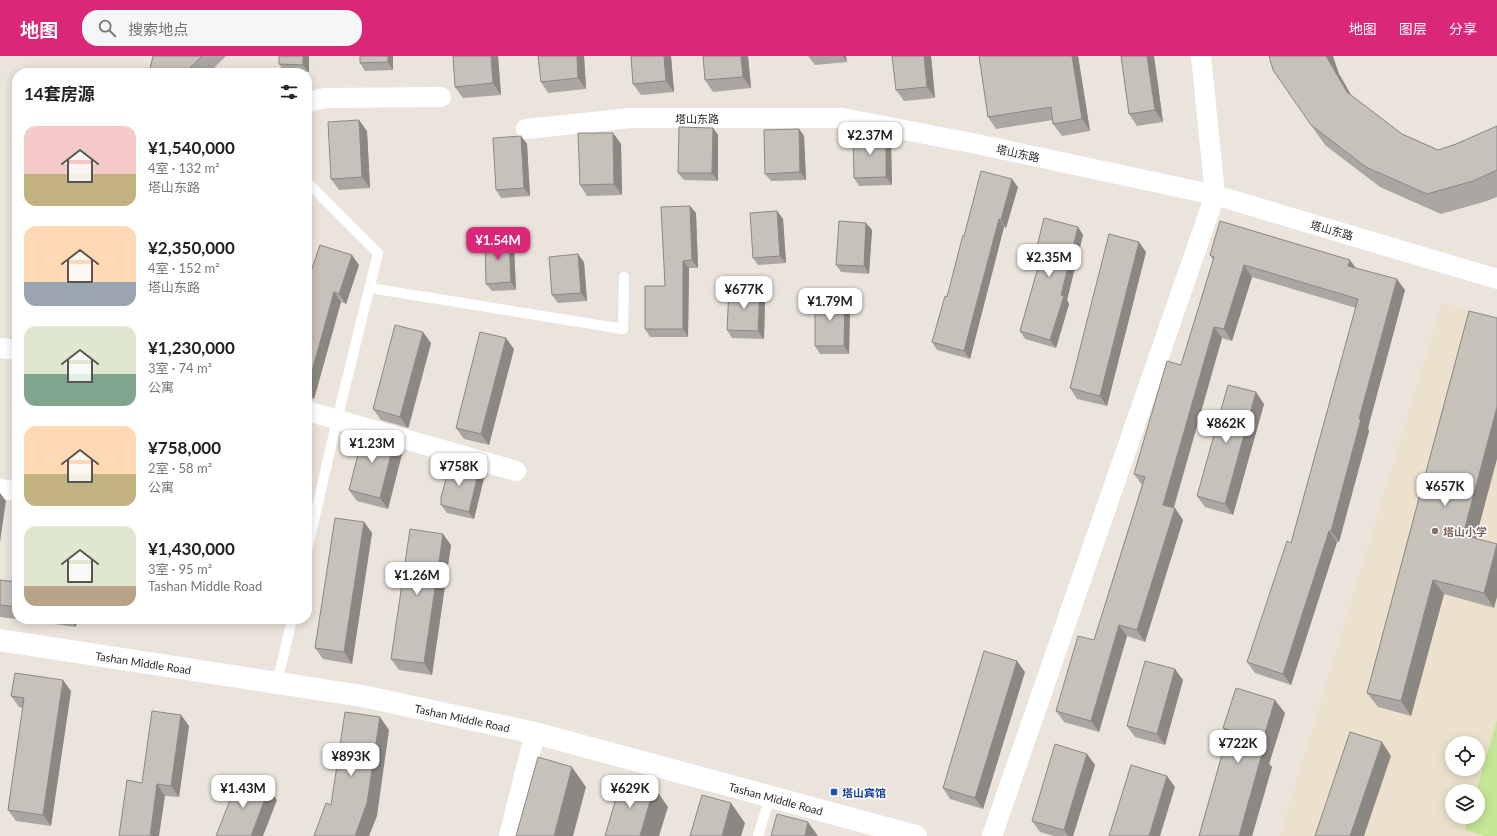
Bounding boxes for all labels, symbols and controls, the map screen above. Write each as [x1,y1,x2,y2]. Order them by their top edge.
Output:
search box [82,10,362,46]
icon: search [96,17,118,39]
text: 地图 [20,18,58,41]
text: 搜索地点 [128,20,188,38]
text: 地图 [1349,20,1377,37]
text: 图层 [1399,20,1427,37]
text: 分享 [1449,20,1477,37]
icon: filters [278,81,300,103]
text: 14套房源 [24,83,95,104]
street label: 塔山东路 [675,112,719,125]
pin: ¥2.37M [837,122,903,156]
text: ¥2.37M [847,127,893,143]
text: ¥1,540,000 [148,137,235,158]
icon: home [56,142,104,190]
street label: 塔山东路 [995,142,1041,164]
text: 4室 · 132 m² [148,160,220,176]
text: 塔山东路 [148,179,200,195]
street label: 塔山东路 [1309,218,1355,242]
pin: ¥1.54M [465,227,531,261]
text: ¥1.54M [475,232,521,248]
text: ¥2,350,000 [148,237,235,258]
icon: home [56,242,104,290]
pin: ¥2.35M [1016,244,1082,278]
text: ¥2.35M [1026,249,1072,265]
text: 4室 · 152 m² [148,260,220,276]
pin: ¥677K [716,276,772,310]
text: 塔山东路 [148,279,200,295]
text: ¥677K [724,281,764,297]
pin: ¥1.79M [797,288,863,322]
text: ¥1.79M [807,293,853,309]
text: ¥1,230,000 [148,337,235,358]
icon: home [56,342,104,390]
text: 3室 · 74 m² [148,360,212,376]
text: 公寓 [148,379,174,395]
pin: ¥862K [1198,410,1254,444]
text: ¥862K [1206,415,1246,431]
pin: ¥1.23M [339,430,405,464]
text: ¥1.23M [349,435,395,451]
text: ¥758,000 [148,437,221,458]
icon: home [56,442,104,490]
pin: ¥758K [431,453,487,487]
text: ¥758K [439,458,479,474]
text: 2室 · 58 m² [148,460,212,476]
pin: ¥657K [1417,473,1473,507]
text: ¥657K [1425,478,1465,494]
text: 公寓 [148,479,174,495]
place label: 塔山小学 [1443,525,1487,538]
marker: 塔山小学 [1430,526,1440,536]
text: ¥1,430,000 [148,538,235,559]
icon: home [56,542,104,590]
text: 3室 · 95 m² [148,561,212,577]
pin: ¥1.26M [384,562,450,596]
text: ¥1.26M [394,567,440,583]
text: Tashan Middle Road [148,578,262,594]
street label: Tashan Middle Road [94,648,192,676]
street label: Tashan Middle Road [414,701,511,734]
pin: ¥722K [1210,730,1266,764]
text: ¥722K [1218,735,1258,751]
map controls [1445,736,1485,824]
button: locate [1445,736,1485,776]
pin: ¥893K [323,743,379,777]
text: ¥893K [331,748,371,764]
pin: ¥1.43M [210,775,276,809]
pin: ¥629K [602,775,658,809]
street label: Tashan Middle Road [728,779,825,817]
text: ¥1.43M [220,780,266,796]
text: ¥629K [610,780,650,796]
button: layers [1445,784,1485,824]
place label: 塔山宾馆 [842,786,886,799]
marker: 塔山宾馆 [829,787,839,797]

